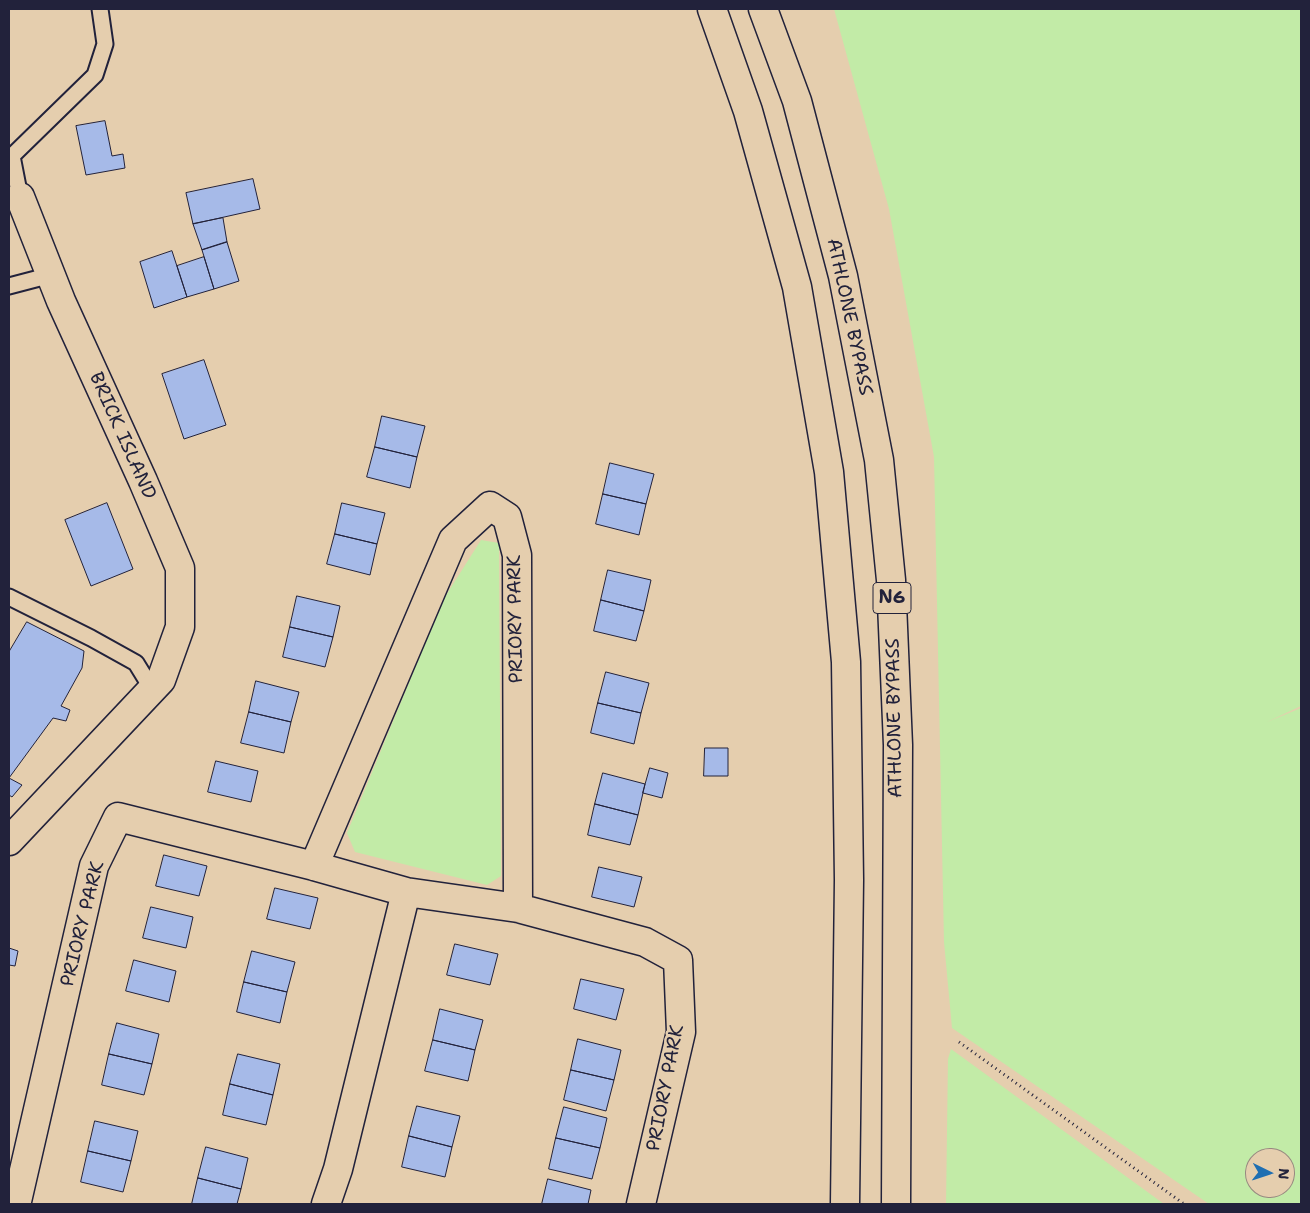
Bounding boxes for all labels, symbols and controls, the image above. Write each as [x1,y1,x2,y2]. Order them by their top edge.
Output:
street label: ATHLONE BYPASS [821,236,877,398]
street label: BRICK ISLAND [84,369,160,503]
street label: PRIORY PARK [503,555,529,683]
road number: N6 [873,582,911,614]
street label: ATHLONE BYPASS [882,638,908,798]
street label: PRIORY PARK [56,859,110,989]
street label: PRIORY PARK [643,1023,689,1153]
north arrow [1245,1148,1295,1198]
text: N [1275,1168,1293,1180]

